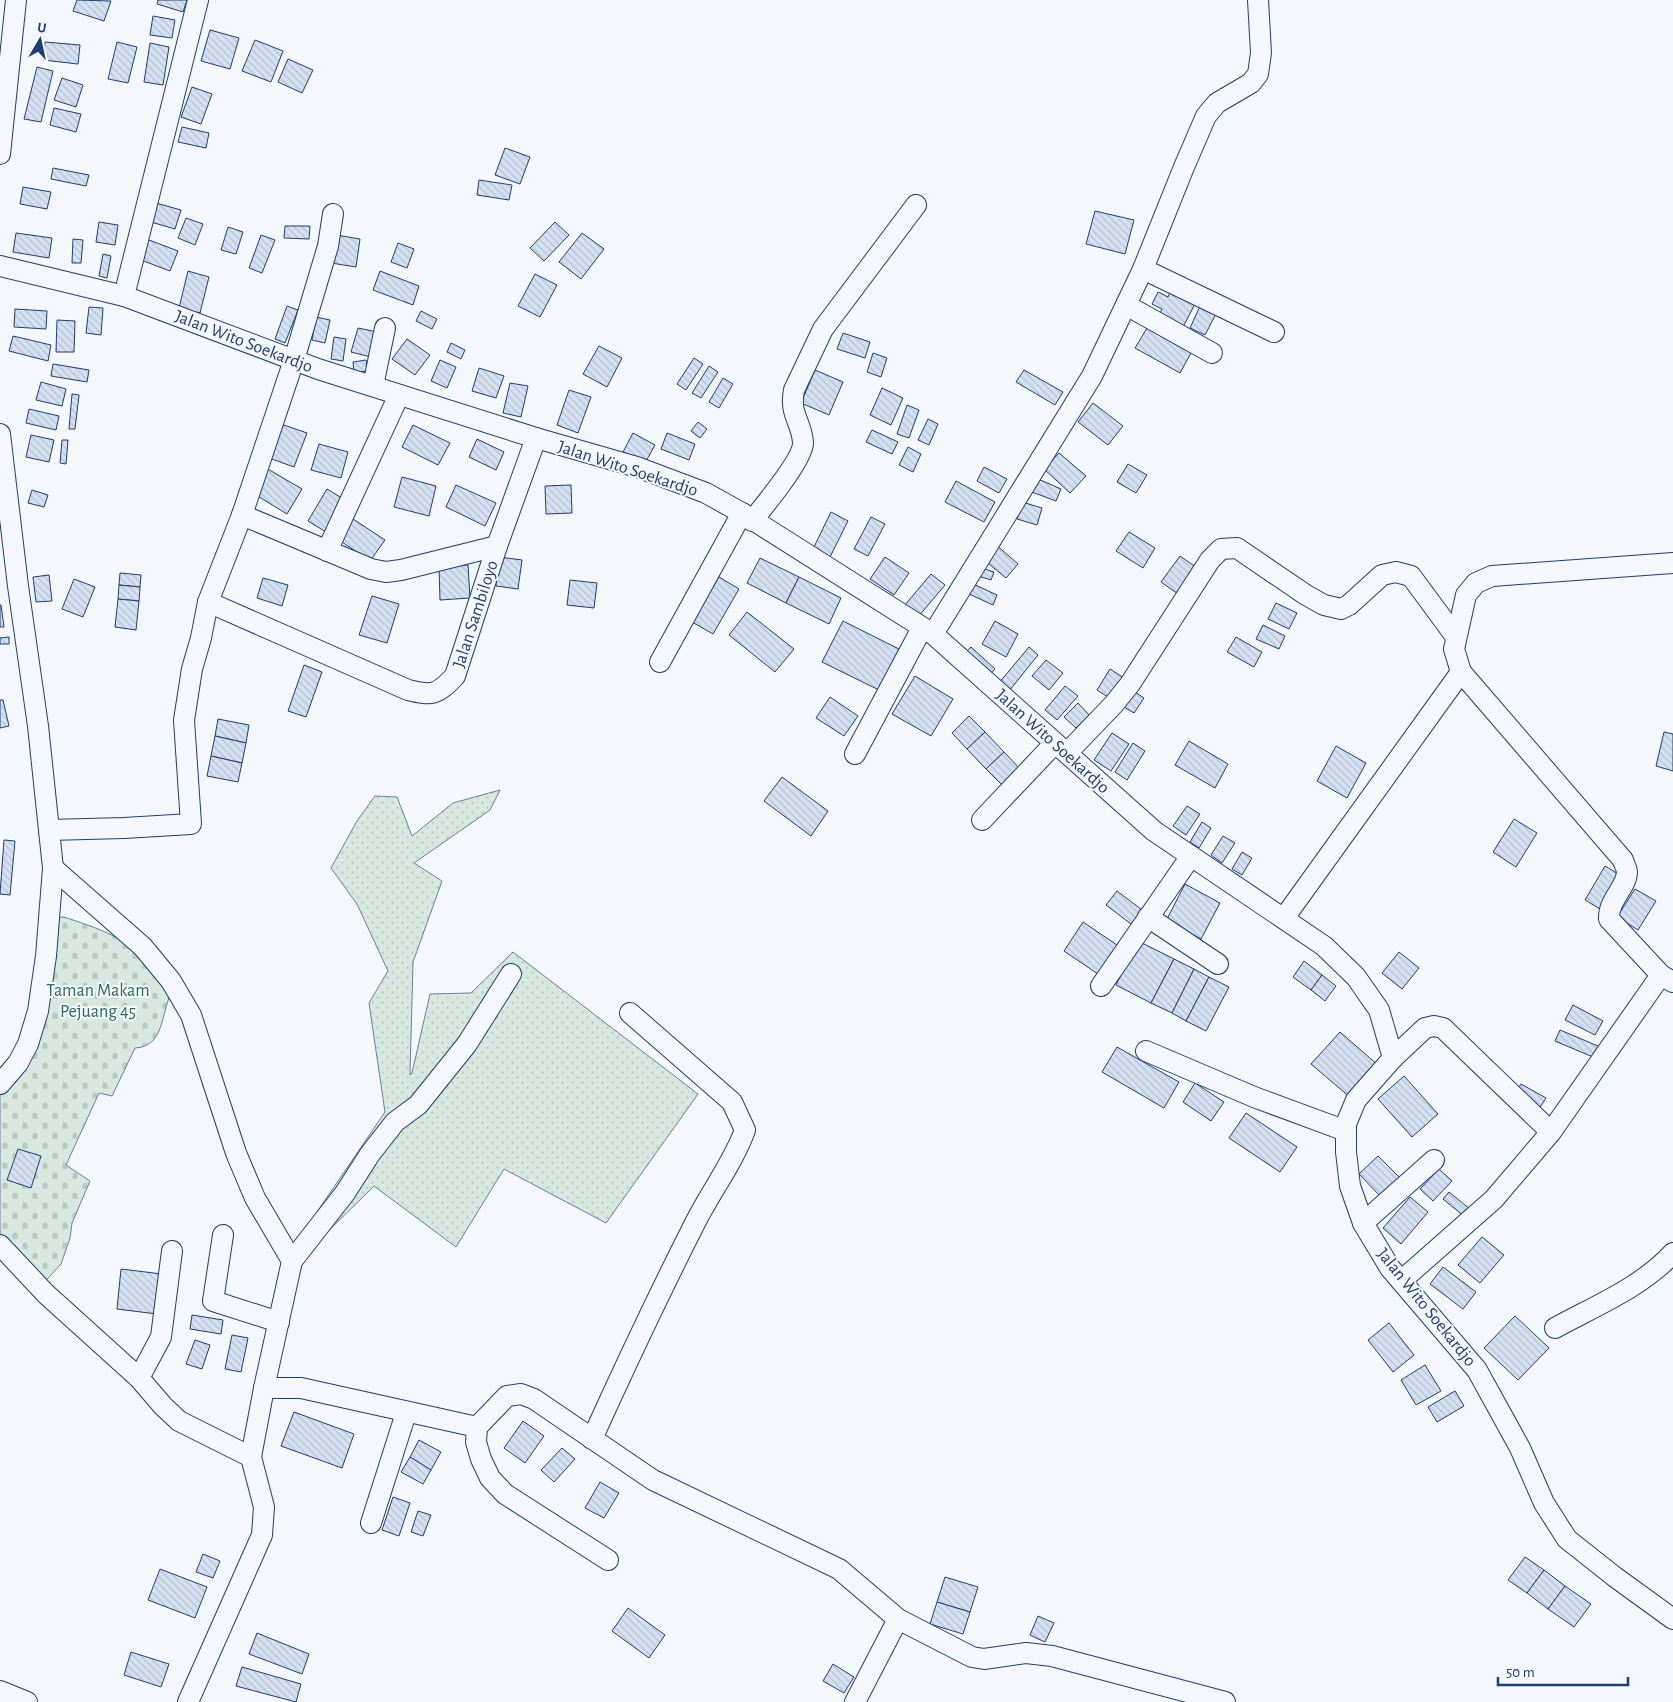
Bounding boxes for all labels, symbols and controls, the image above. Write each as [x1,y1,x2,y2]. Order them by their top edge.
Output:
north arrow [15,15,65,65]
text: U [36,21,47,36]
street label: Jalan Wito Soekardjo [172,307,315,377]
street label: Jalan Wito Soekardjo [555,438,700,500]
street label: Jalan Sambiloyo [450,558,502,670]
street label: Jalan Wito Soekardjo [992,686,1113,797]
park label: Taman Makam Pejuang 45 [46,982,150,1021]
street label: Jalan Wito Soekardjo [1373,1245,1479,1370]
scale bar [1498,1654,1628,1686]
text: 50 m [1506,1665,1535,1680]

